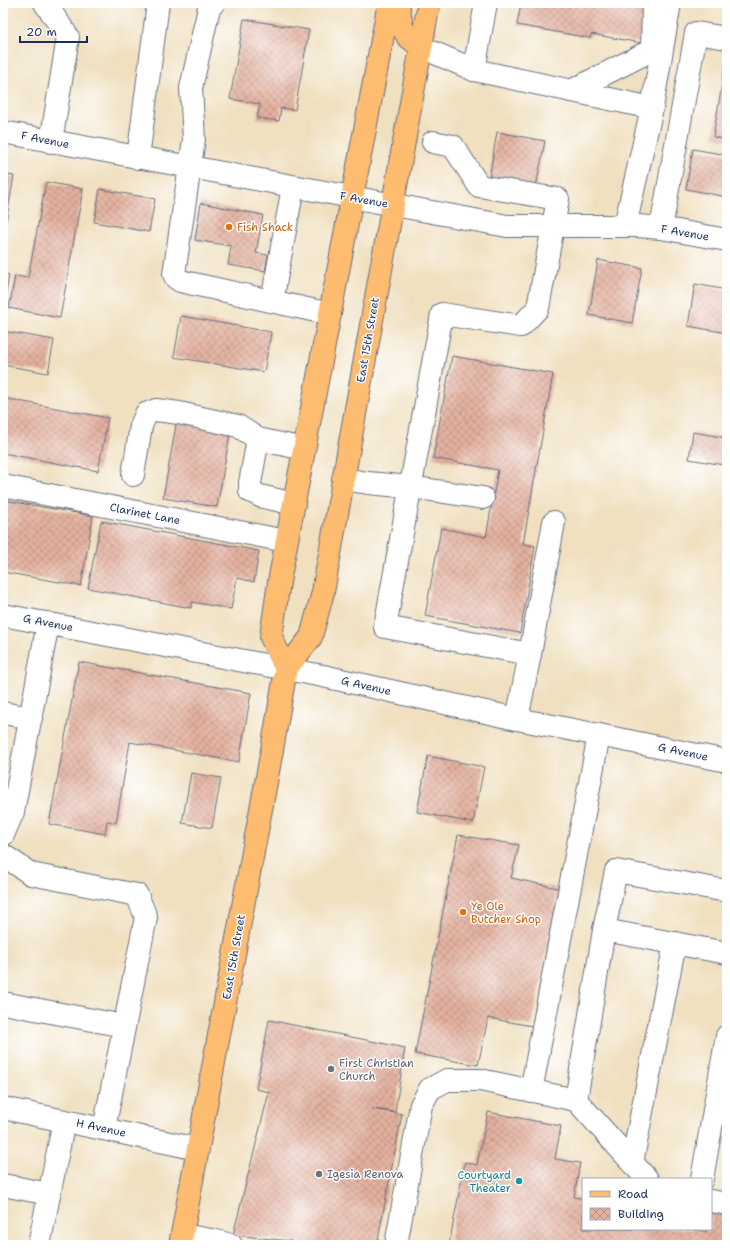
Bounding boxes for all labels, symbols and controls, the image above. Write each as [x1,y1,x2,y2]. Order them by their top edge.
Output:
scale bar [20,18,87,44]
text: 20 m [26,24,57,40]
street label: F Avenue [20,128,70,152]
street label: F Avenue [339,188,389,212]
place label: Fish Shack [237,220,293,235]
street label: F Avenue [660,221,710,245]
marker: Fish Shack [224,222,234,232]
street label: East 15th Street [353,296,383,384]
street label: Clarinet Lane [108,500,182,528]
street label: G Avenue [22,611,74,635]
street label: G Avenue [340,673,392,699]
street label: G Avenue [657,739,709,765]
place label: Ye Ole Butcher Shop [471,899,541,927]
marker: Ye Ole Butcher Shop [458,907,468,917]
street label: East 15th Street [219,913,249,1001]
place label: First Christian Church [339,1056,414,1084]
marker: First Christian Church [326,1064,336,1074]
street label: H Avenue [75,1115,127,1141]
place label: Igesia Renova [327,1167,403,1182]
place label: Courtyard Theater [457,1168,511,1196]
marker: Igesia Renova [314,1169,324,1179]
marker: Courtyard Theater [514,1176,524,1186]
legend [582,1178,712,1230]
text: Road [618,1186,649,1202]
text: Building [618,1206,664,1222]

